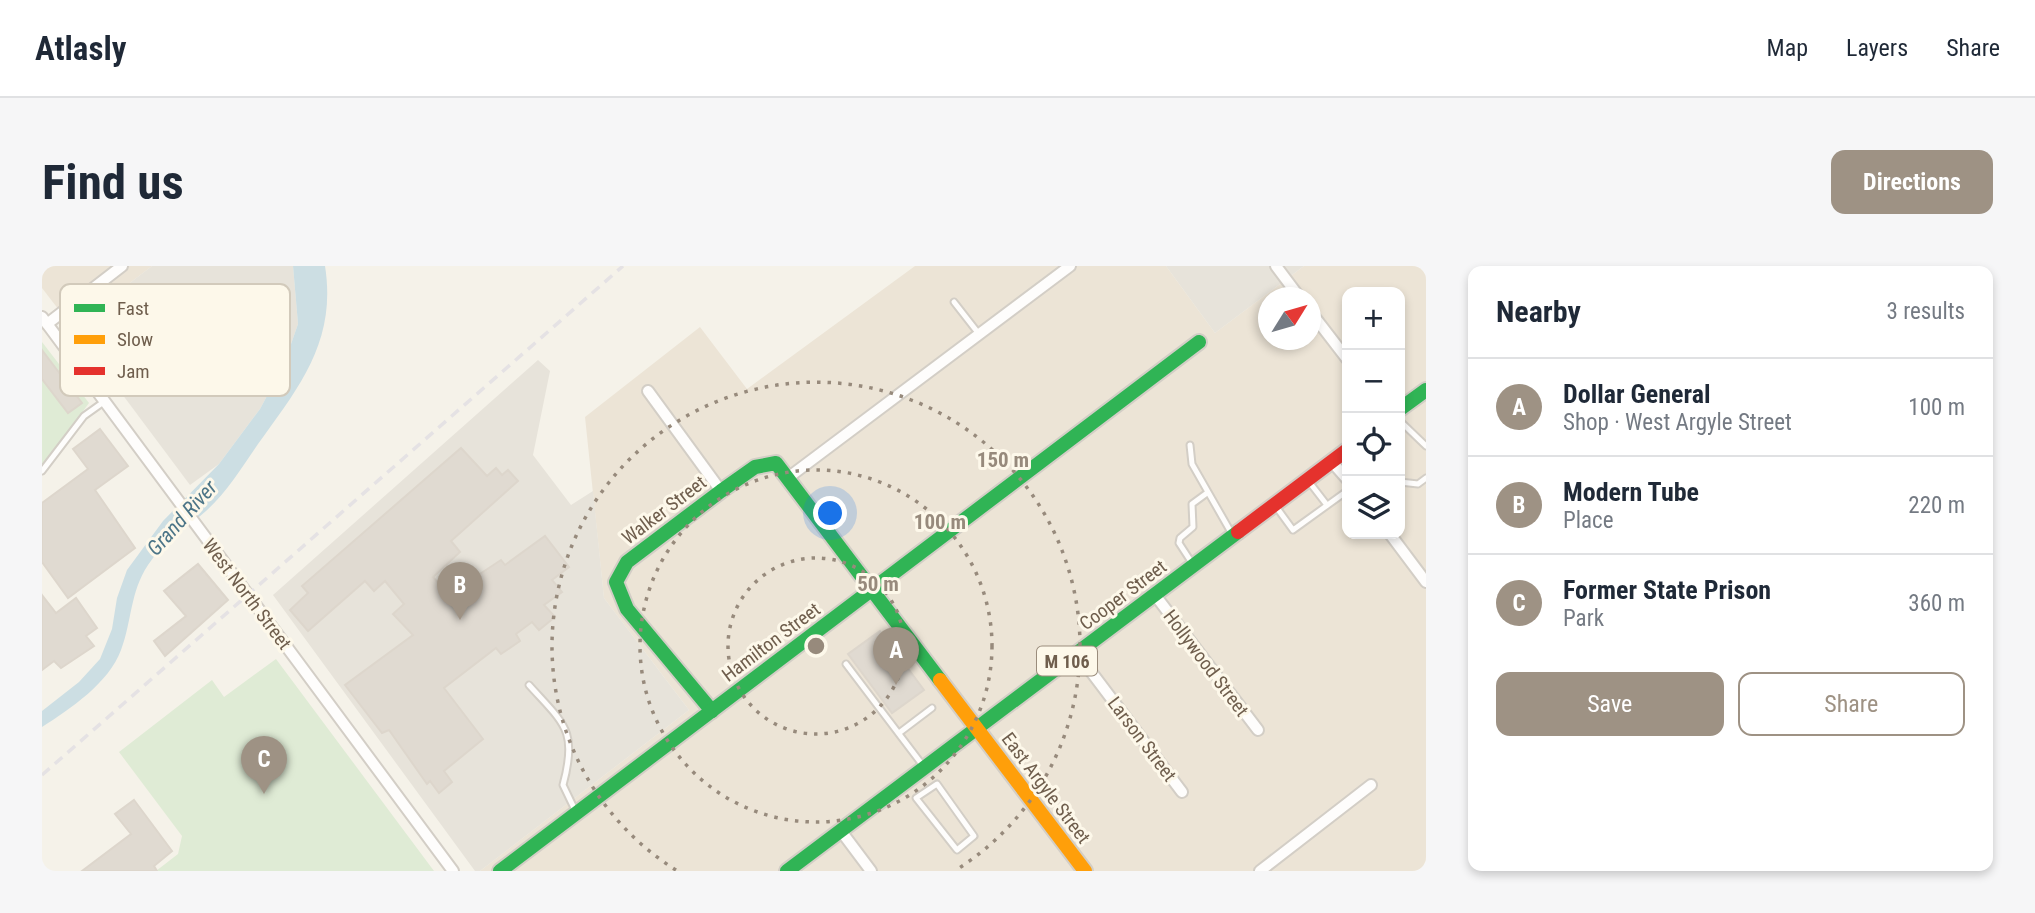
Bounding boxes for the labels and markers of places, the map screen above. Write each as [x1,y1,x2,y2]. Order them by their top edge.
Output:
pin: B [437,562,483,620]
pin: A [873,627,919,685]
centre of rings [804,634,828,658]
pin: C [241,736,287,794]

